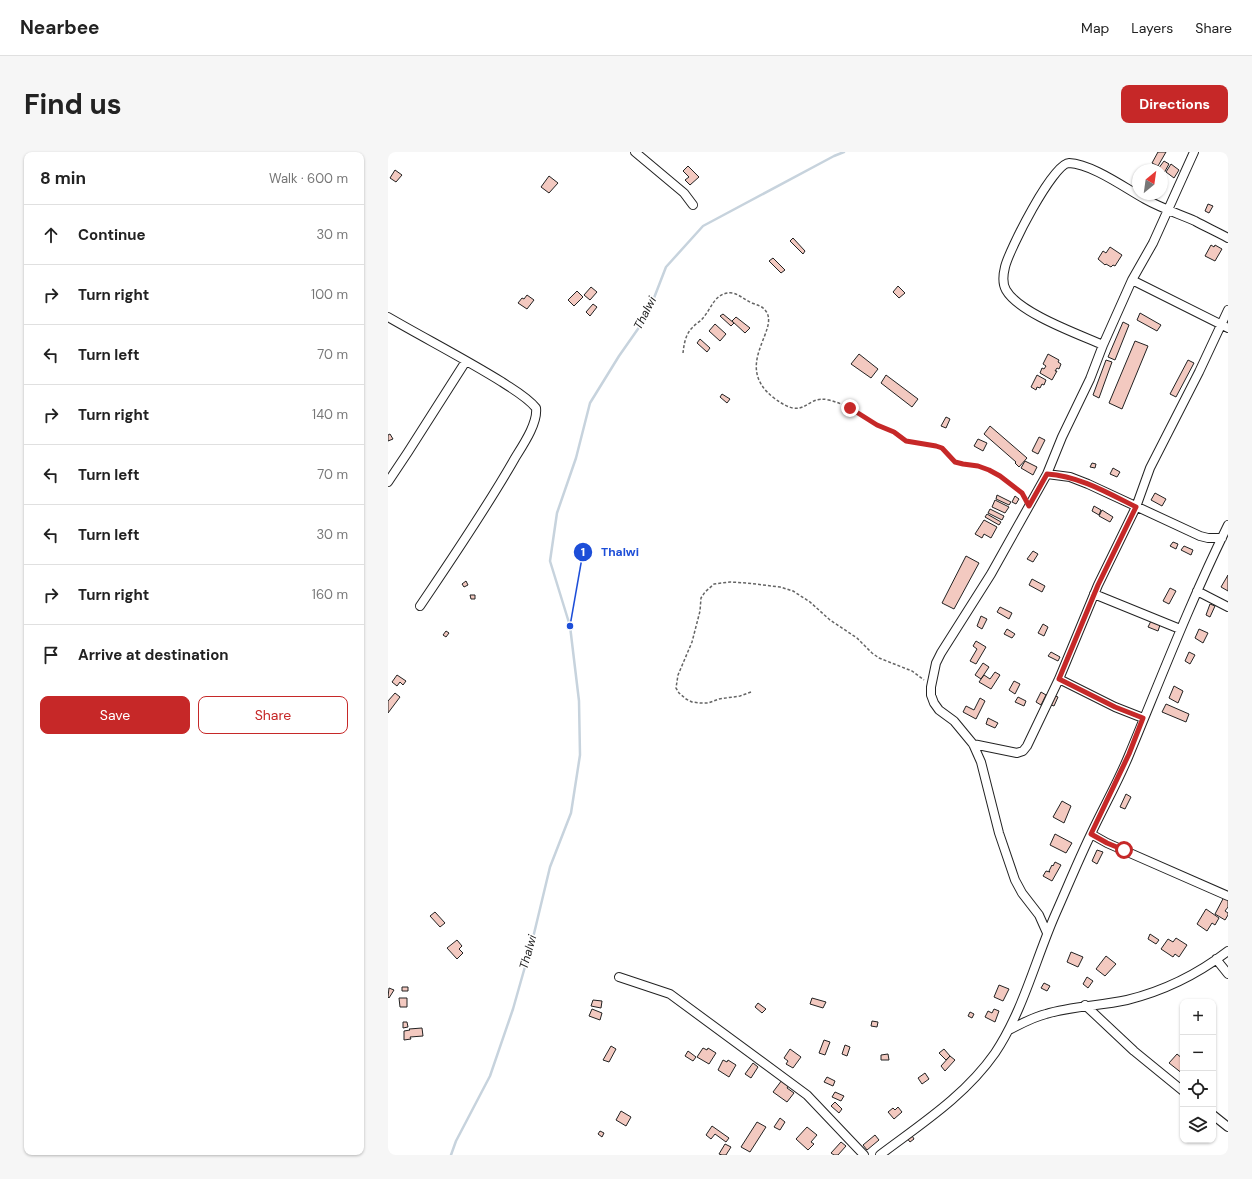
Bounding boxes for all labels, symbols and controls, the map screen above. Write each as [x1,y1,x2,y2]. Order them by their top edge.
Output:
text: Nearbee [20,15,100,40]
text: Map [1081,19,1109,37]
text: Layers [1131,19,1173,37]
text: Share [1195,19,1232,37]
button: Directions [1121,85,1228,123]
text: Find us [24,86,122,123]
north arrow [1132,164,1168,200]
text: 8 min [40,167,86,189]
text: Walk · 600 m [269,170,348,187]
icon: ahead [40,224,62,246]
text: Continue [78,225,146,245]
text: 30 m [316,226,348,243]
icon: right [40,284,62,306]
text: Turn right [78,285,149,305]
text: 100 m [311,286,348,303]
water label: Thalwi [630,293,661,332]
icon: left [40,344,62,366]
text: Turn left [78,345,139,365]
text: 70 m [317,346,348,363]
route end [841,399,859,417]
icon: right [40,404,62,426]
text: Turn right [78,405,149,425]
text: 140 m [312,406,348,423]
icon: left [40,464,62,486]
text: Turn left [78,465,139,485]
text: 70 m [317,466,348,483]
icon: left [40,524,62,546]
text: Turn left [78,525,139,545]
text: 30 m [316,526,348,543]
callout: Thalwi [573,540,647,564]
text: 1 [581,544,585,560]
text: Thalwi [601,544,639,560]
icon: right [40,584,62,606]
text: Turn right [78,585,149,605]
text: 160 m [312,586,348,603]
icon: arrive [40,644,62,666]
text: Arrive at destination [78,645,229,665]
button: Save [40,696,190,734]
button: Share [198,696,348,734]
route start [1115,841,1133,859]
water label: Thalwi [515,932,541,971]
map controls [1180,999,1216,1143]
button: + [1180,999,1216,1035]
button: − [1180,1035,1216,1071]
button: locate [1180,1071,1216,1107]
button: layers [1180,1107,1216,1143]

